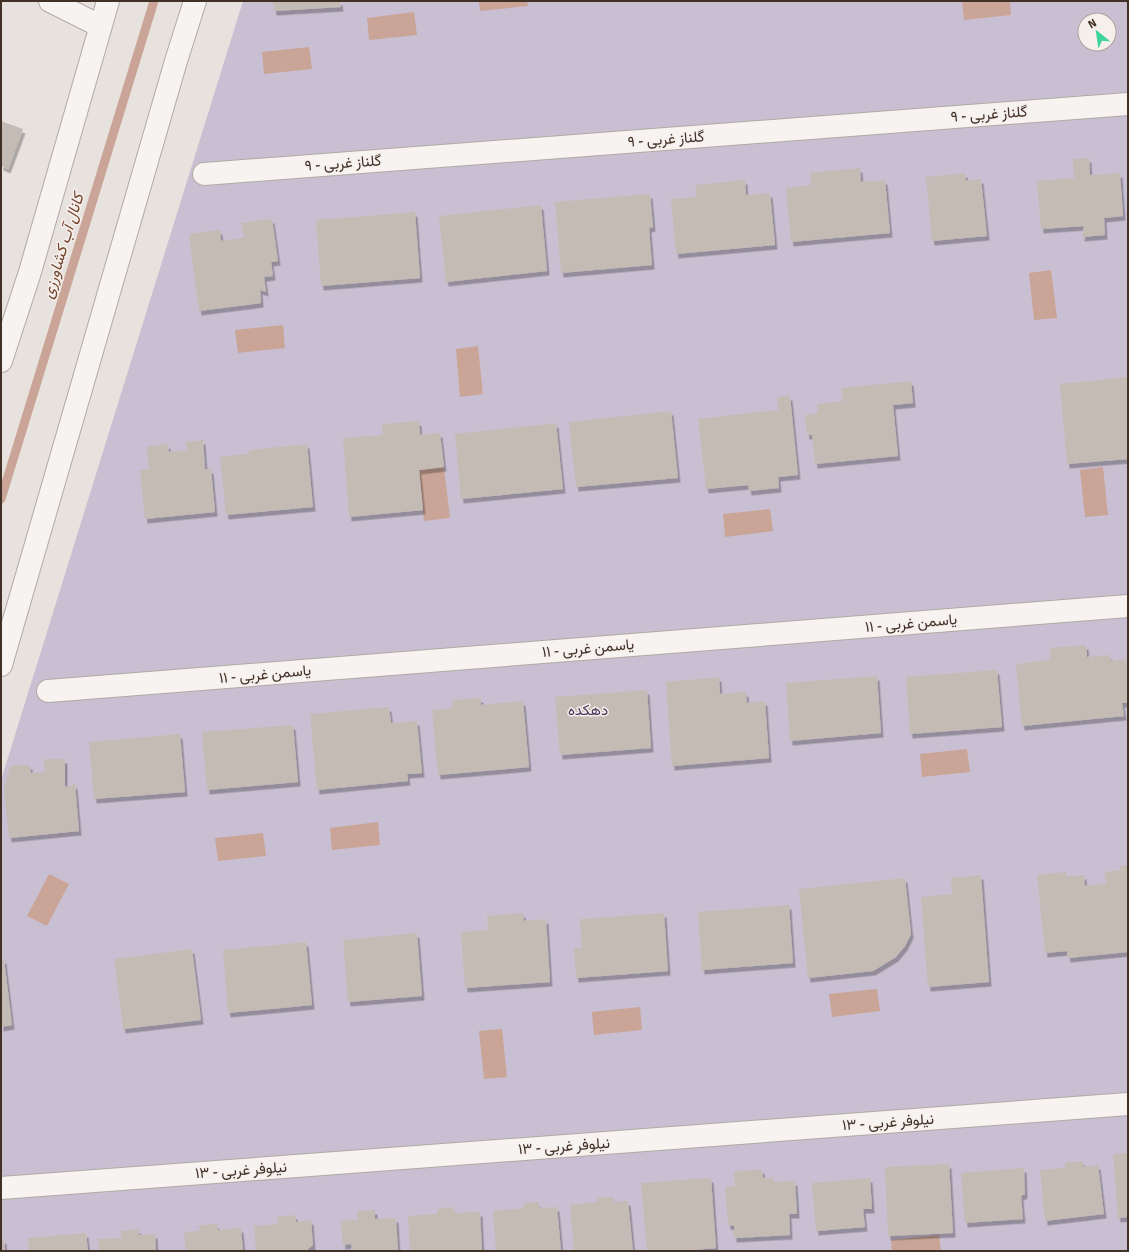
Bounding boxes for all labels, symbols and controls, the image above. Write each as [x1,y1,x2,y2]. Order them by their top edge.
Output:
north arrow [1077,12,1117,52]
text: N [1086,16,1099,31]
street label: گلناز غربی - ۹ [950,102,1028,127]
street label: گلناز غربی - ۹ [627,127,705,152]
street label: گلناز غربی - ۹ [304,151,382,176]
water label: کانال آب کشاورزی [38,188,89,301]
street label: یاسمن غربی - ۱۱ [864,610,958,637]
street label: یاسمن غربی - ۱۱ [541,635,635,662]
street label: یاسمن غربی - ۱۱ [218,661,312,688]
park label: دهکده [568,701,608,719]
street label: نیلوفر غربی - ۱۳ [841,1110,935,1135]
street label: نیلوفر غربی - ۱۳ [517,1134,611,1159]
street label: نیلوفر غربی - ۱۳ [194,1158,288,1183]

